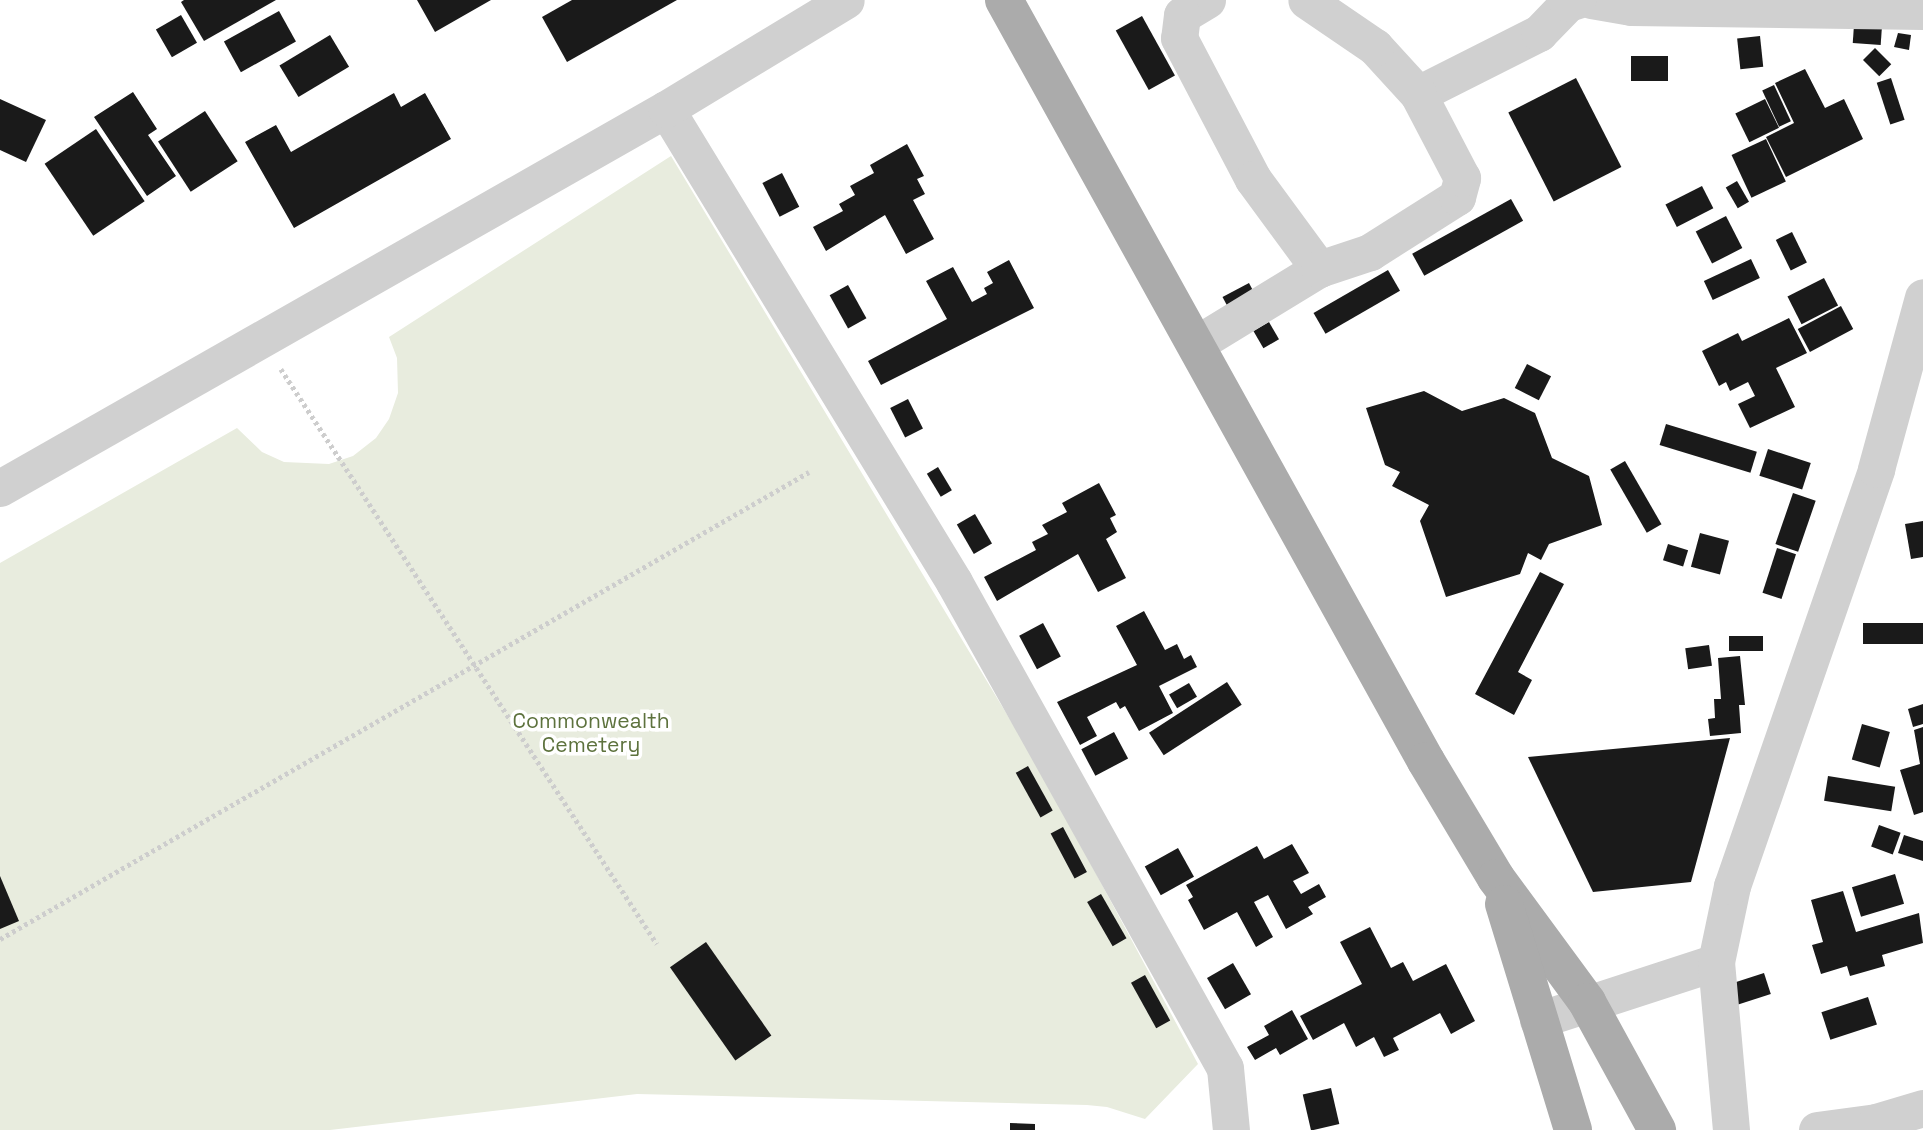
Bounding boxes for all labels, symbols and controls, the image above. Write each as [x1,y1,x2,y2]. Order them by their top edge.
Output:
park label: Commonwealth Cemetery [512,708,670,758]

